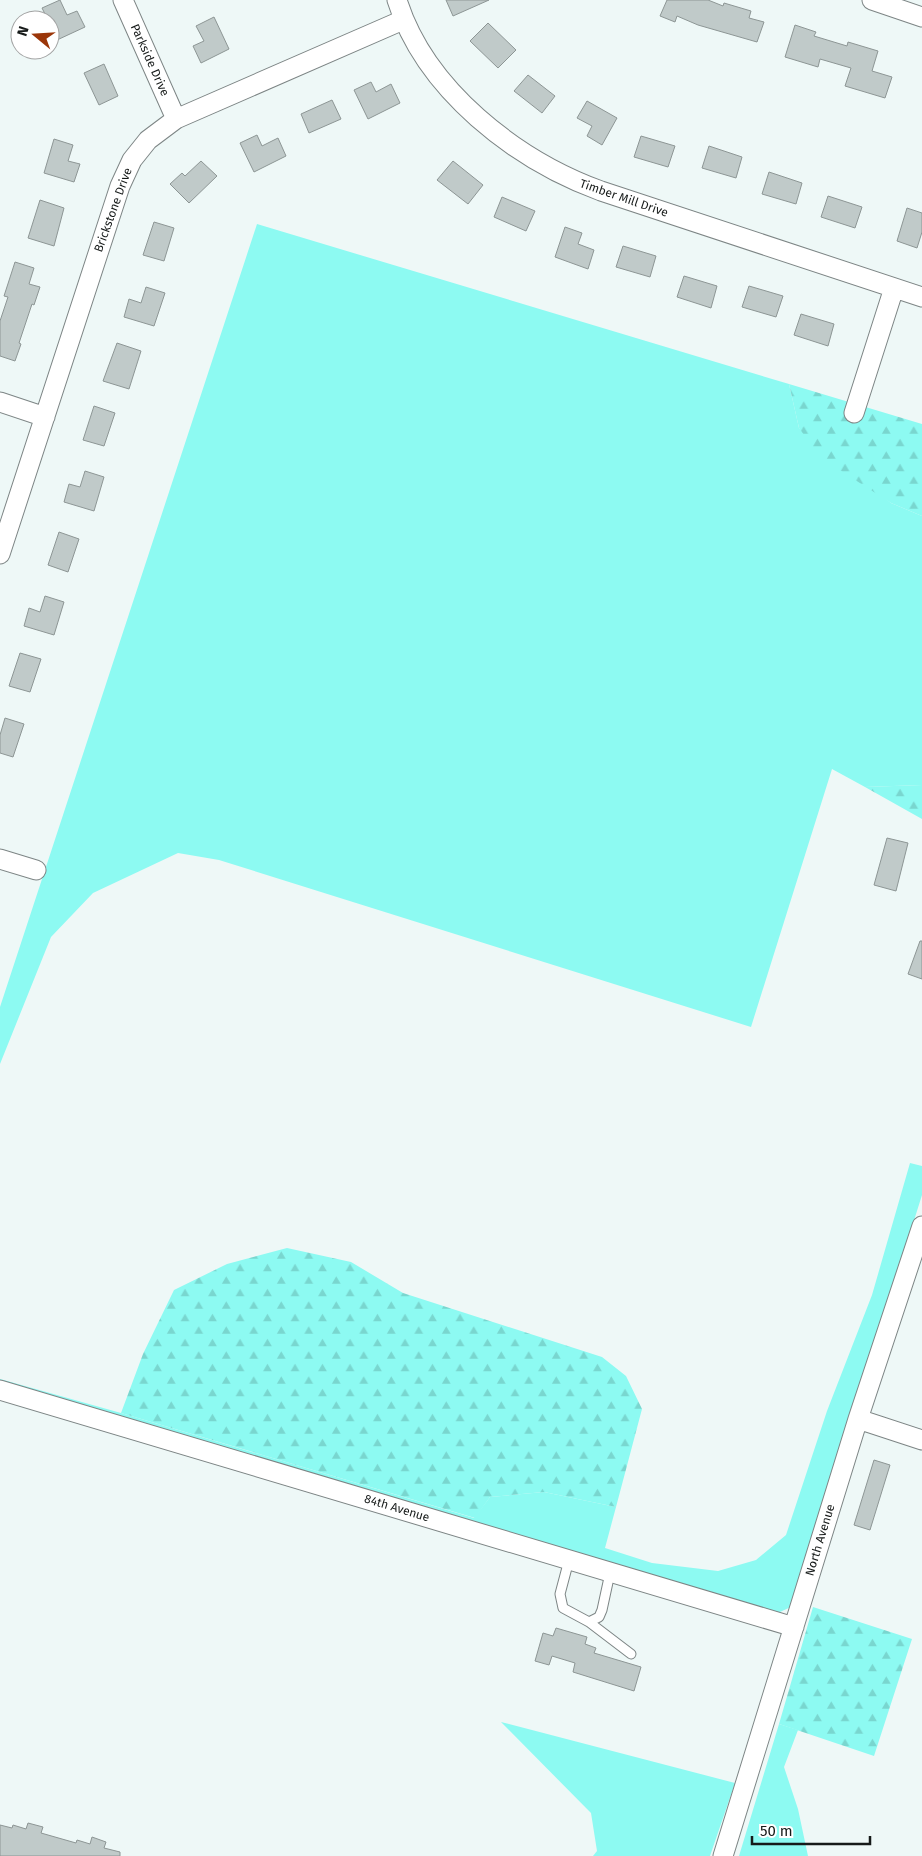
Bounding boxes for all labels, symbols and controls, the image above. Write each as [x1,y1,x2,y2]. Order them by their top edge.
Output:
north arrow [10,10,60,60]
street label: Parkside Drive [128,22,172,98]
text: N [14,24,33,38]
street label: Brickstone Drive [91,166,135,254]
street label: Timber Mill Drive [578,176,670,220]
street label: 84th Avenue [363,1491,431,1525]
street label: North Avenue [802,1502,838,1578]
scale bar [752,1814,870,1846]
text: 50 m [760,1822,793,1840]

